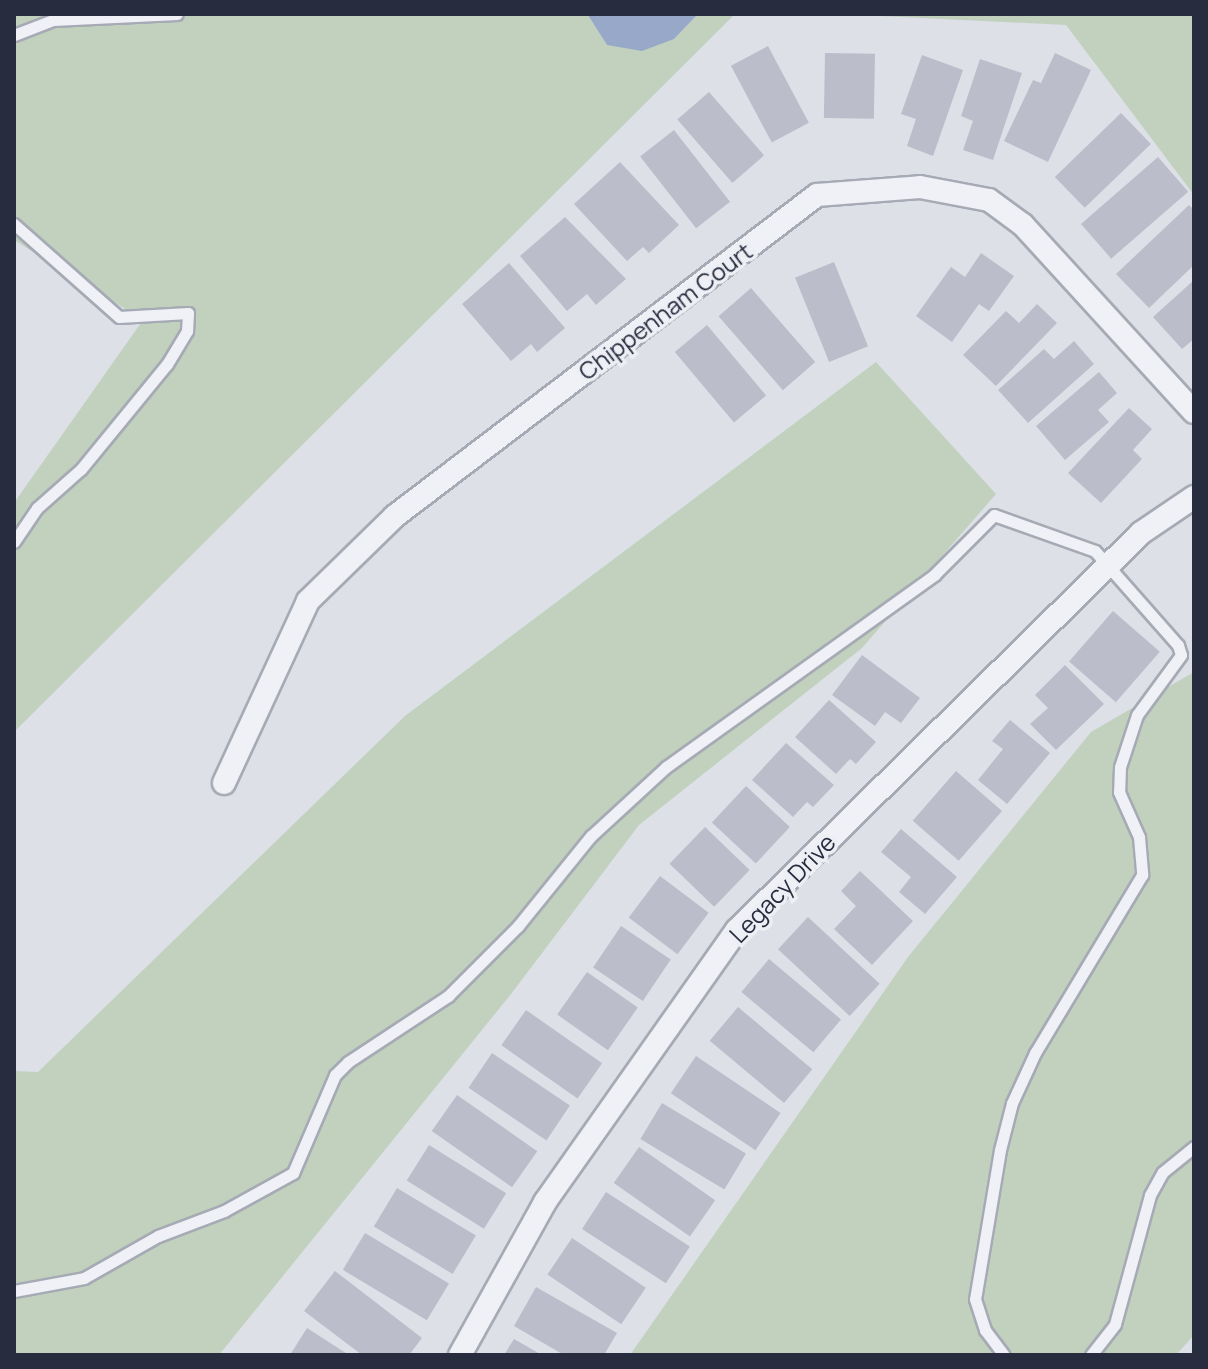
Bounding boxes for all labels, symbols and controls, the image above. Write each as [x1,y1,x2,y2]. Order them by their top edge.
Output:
street label: Chippenham Court [572,236,758,386]
street label: Legacy Drive [723,828,841,948]

